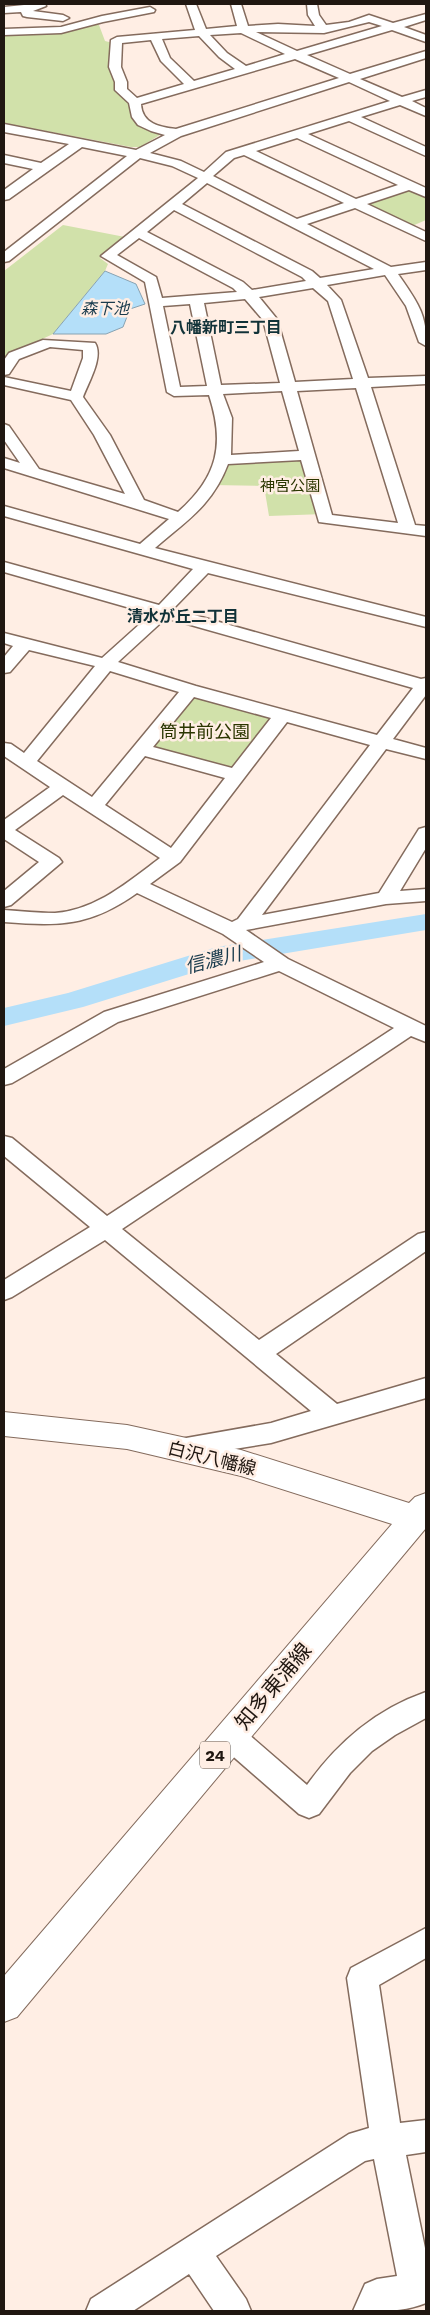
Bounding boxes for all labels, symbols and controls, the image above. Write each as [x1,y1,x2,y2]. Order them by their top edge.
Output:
water label: 森下池 [81,299,131,318]
district label: 八幡新町三丁目 [170,318,282,337]
park label: 神宮公園 [260,477,320,495]
district label: 清水が丘二丁目 [127,607,239,626]
park label: 筒井前公園 [160,721,250,742]
water label: 信濃川 [183,941,245,978]
street label: 白沢八幡線 [166,1437,258,1479]
street label: 知多東浦線 [230,1638,316,1734]
road number: 24 [200,1742,230,1768]

